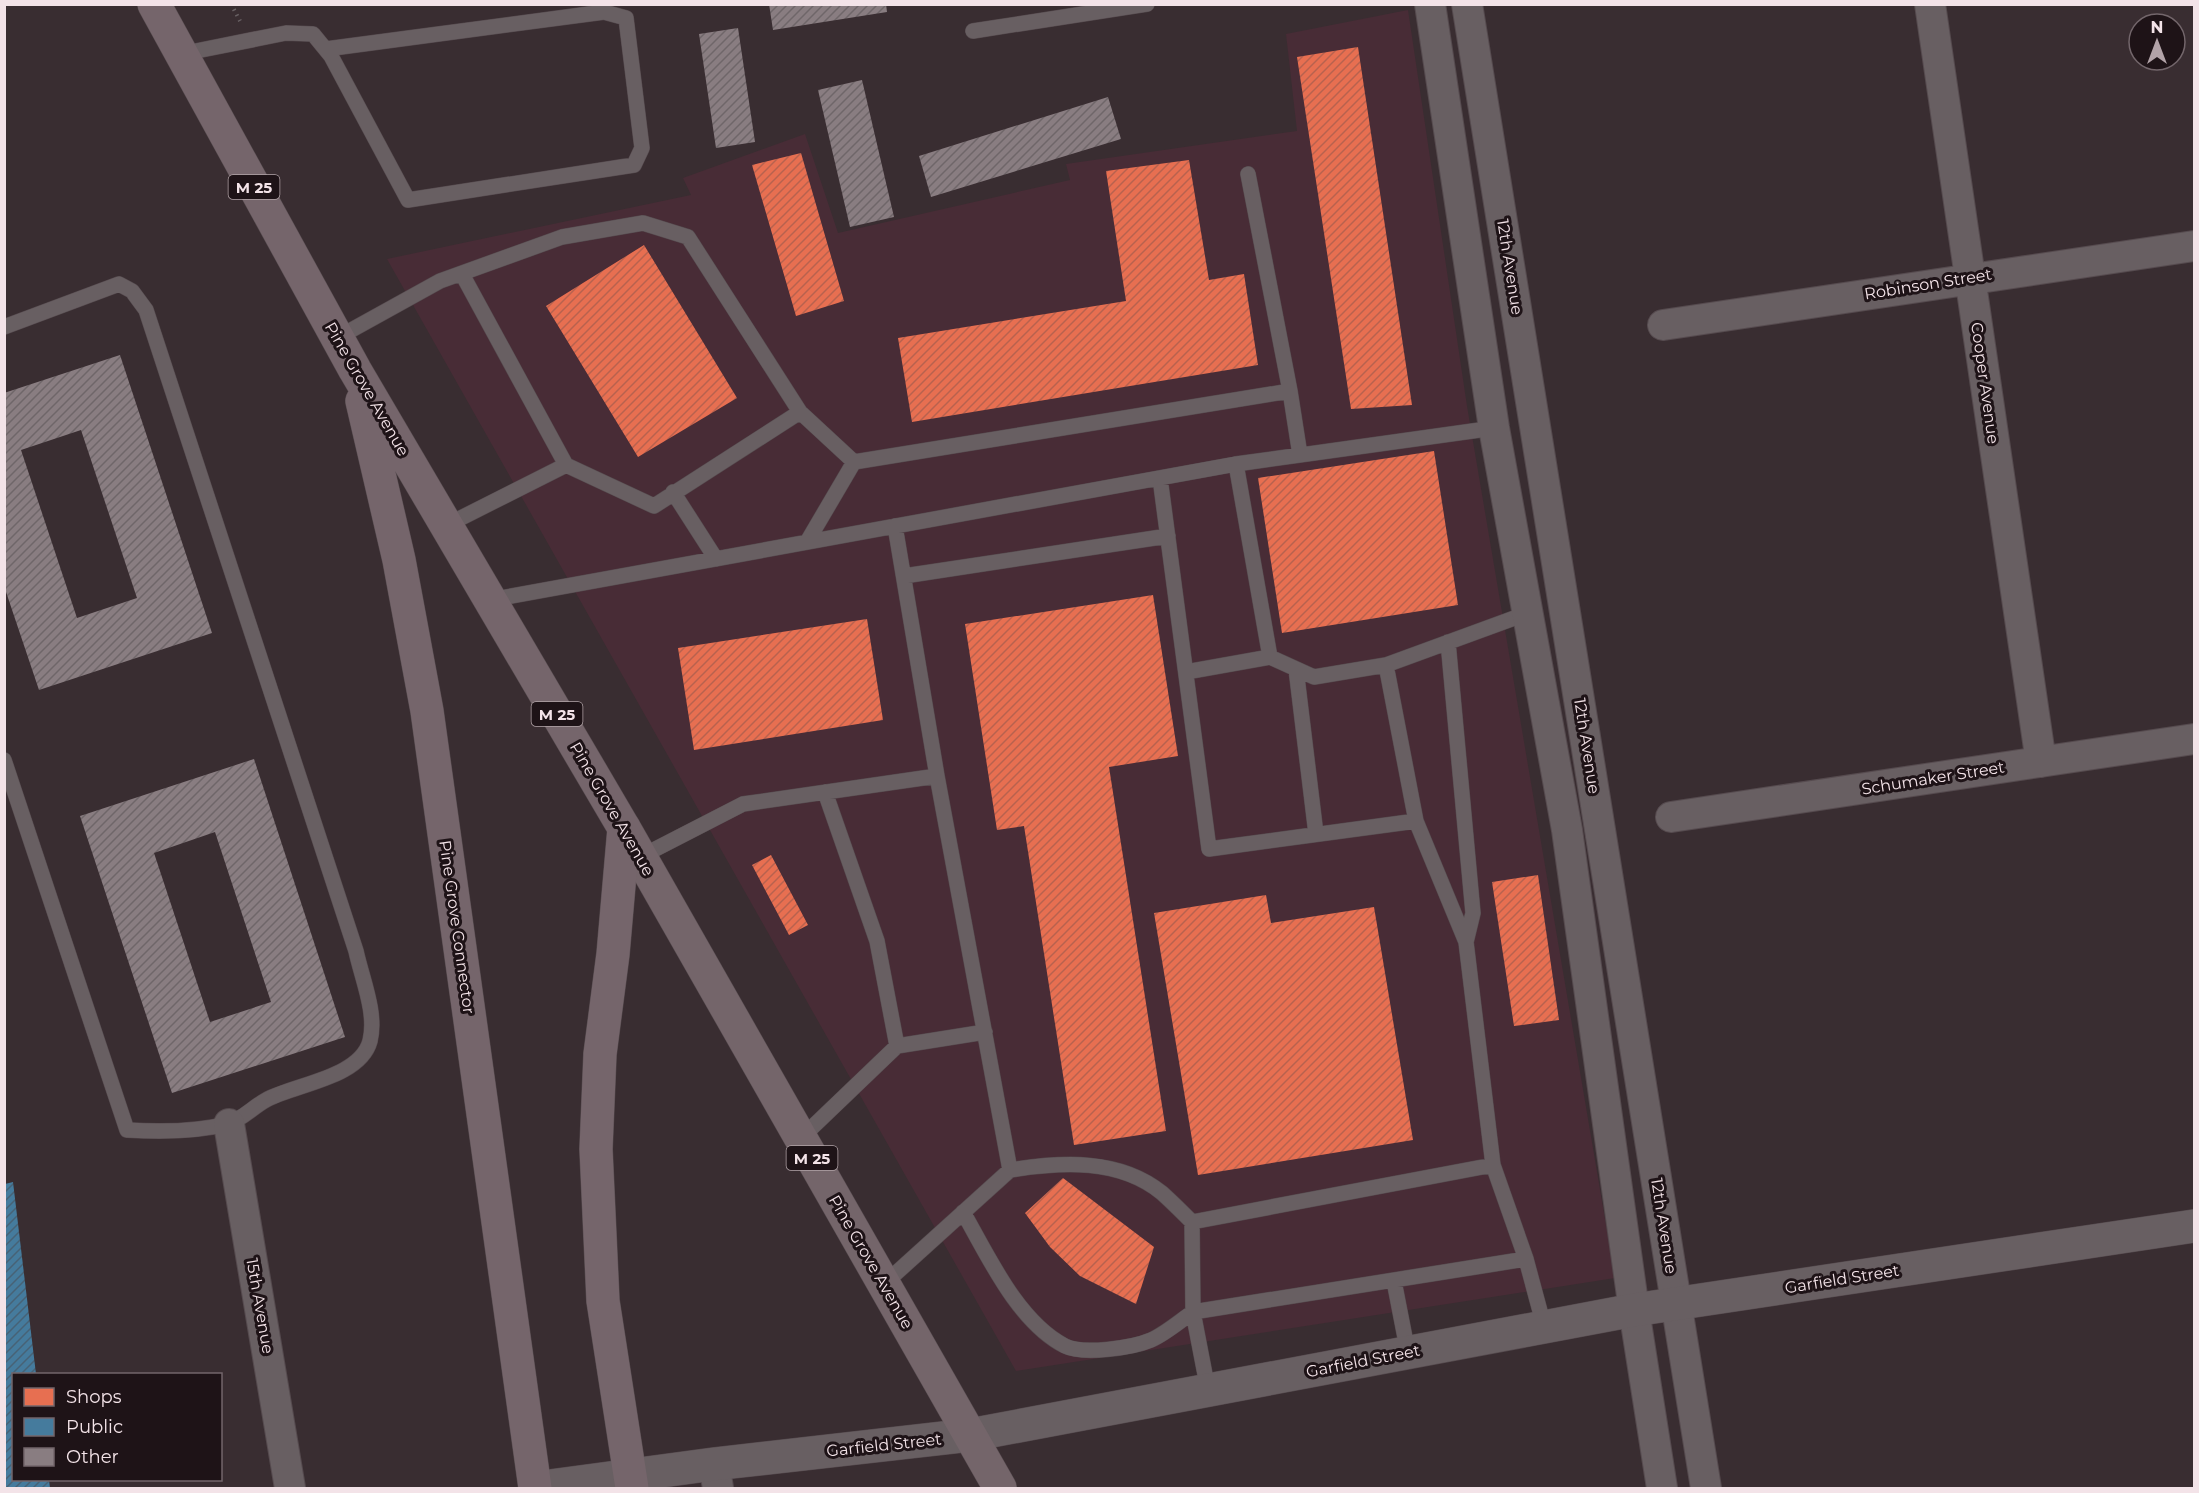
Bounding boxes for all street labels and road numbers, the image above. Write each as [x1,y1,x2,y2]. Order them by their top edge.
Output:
road number: M 25 [228,175,280,199]
street label: 12th Avenue [1493,218,1527,316]
street label: Robinson Street [1863,264,1994,303]
street label: Pine Grove Avenue [321,319,413,459]
street label: Cooper Avenue [1967,321,2003,445]
street label: 12th Avenue [1570,697,1604,795]
road number: M 25 [532,702,582,726]
street label: Pine Grove Avenue [566,739,658,879]
street label: Schumaker Street [1860,757,2006,799]
street label: Pine Grove Connector [435,839,479,1015]
road number: M 25 [786,1146,838,1170]
street label: 12th Avenue [1647,1177,1681,1275]
street label: Pine Grove Avenue [825,1192,917,1332]
street label: 15th Avenue [242,1257,278,1355]
street label: Garfield Street [1783,1260,1901,1297]
street label: Garfield Street [1304,1341,1422,1381]
street label: Garfield Street [826,1429,943,1460]

